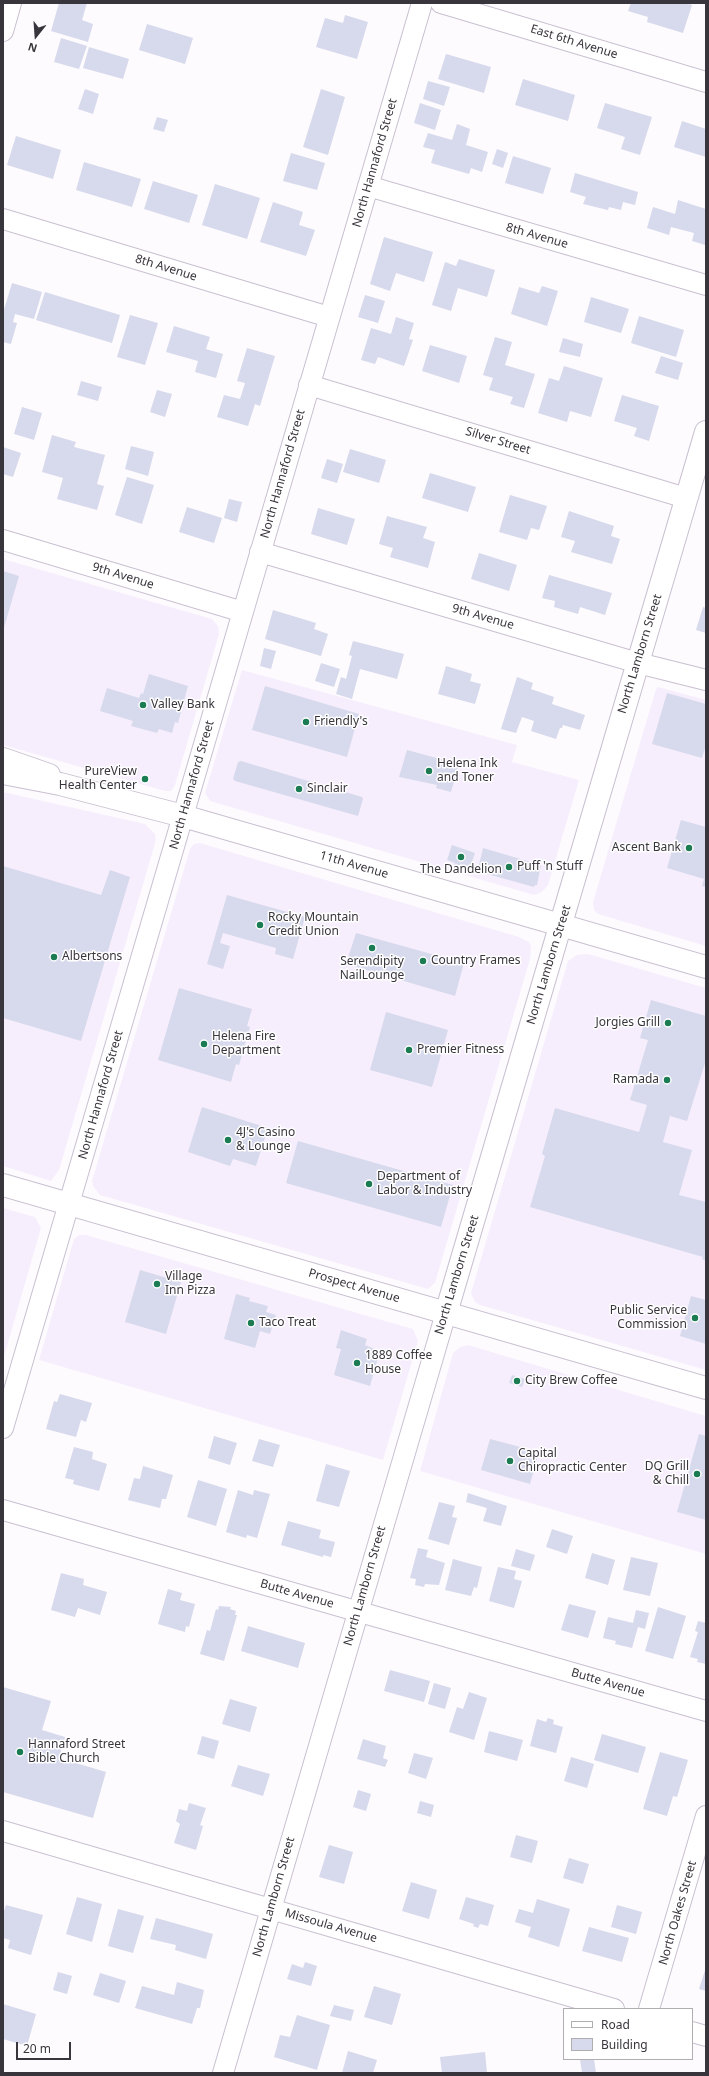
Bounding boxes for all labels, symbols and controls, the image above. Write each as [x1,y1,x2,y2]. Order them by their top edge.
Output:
north arrow [16,16,56,56]
street label: East 6th Avenue [529,22,619,62]
text: N [26,39,39,56]
street label: North Hannaford Street [350,97,400,229]
street label: 8th Avenue [504,220,570,252]
street label: 8th Avenue [133,252,199,284]
street label: North Hannaford Street [258,408,308,540]
street label: Silver Street [464,424,532,458]
street label: 9th Avenue [90,560,156,592]
street label: North Lamborn Street [615,593,665,715]
street label: 9th Avenue [450,601,516,633]
place label: Valley Bank [151,698,215,712]
marker: Valley Bank [138,700,148,710]
place label: Friendly's [314,715,368,729]
marker: Friendly's [301,717,311,727]
street label: North Hannaford Street [167,719,217,851]
place label: Helena Ink and Toner [437,757,498,785]
place label: PureView Health Center [59,765,137,793]
marker: Helena Ink and Toner [424,766,434,776]
marker: PureView Health Center [140,774,150,784]
place label: Sinclair [307,782,348,796]
marker: Sinclair [294,784,304,794]
place label: Ascent Bank [612,841,681,855]
marker: Ascent Bank [684,843,694,853]
street label: 11th Avenue [318,848,390,882]
marker: The Dandelion [456,852,466,862]
place label: Puff 'n Stuff [517,860,583,874]
marker: Puff 'n Stuff [504,862,514,872]
place label: The Dandelion [420,863,502,877]
street label: North Lamborn Street [524,904,574,1026]
place label: Rocky Mountain Credit Union [268,911,359,939]
marker: Rocky Mountain Credit Union [255,920,265,930]
marker: Serendipity NailLounge [367,943,377,953]
place label: Albertsons [62,950,122,964]
marker: Albertsons [49,952,59,962]
place label: Country Frames [431,954,521,968]
place label: Serendipity NailLounge [340,955,404,983]
marker: Country Frames [418,956,428,966]
place label: Jorgies Grill [596,1016,660,1030]
marker: Jorgies Grill [663,1018,673,1028]
street label: North Hannaford Street [76,1029,126,1161]
place label: Helena Fire Department [212,1030,281,1058]
marker: Helena Fire Department [199,1039,209,1049]
place label: Premier Fitness [417,1043,504,1057]
marker: Premier Fitness [404,1045,414,1055]
place label: Ramada [613,1073,659,1087]
marker: Ramada [662,1075,672,1085]
place label: 4J's Casino & Lounge [236,1126,295,1154]
marker: 4J's Casino & Lounge [223,1135,233,1145]
place label: Department of Labor & Industry [377,1170,472,1198]
marker: Department of Labor & Industry [364,1179,374,1189]
street label: North Lamborn Street [432,1214,482,1336]
street label: Prospect Avenue [307,1266,401,1306]
place label: Village Inn Pizza [165,1270,215,1298]
marker: Village Inn Pizza [152,1279,162,1289]
place label: Public Service Commission [610,1304,687,1332]
marker: Public Service Commission [690,1313,700,1323]
place label: Taco Treat [259,1316,316,1330]
marker: Taco Treat [246,1318,256,1328]
place label: 1889 Coffee House [365,1349,432,1377]
marker: 1889 Coffee House [352,1358,362,1368]
place label: City Brew Coffee [525,1374,617,1388]
marker: City Brew Coffee [512,1376,522,1386]
place label: Capital Chiropractic Center [518,1447,627,1475]
marker: Capital Chiropractic Center [505,1456,515,1466]
place label: DQ Grill & Chill [645,1460,689,1488]
marker: DQ Grill & Chill [692,1469,702,1479]
street label: North Lamborn Street [341,1524,389,1648]
street label: Butte Avenue [259,1577,335,1611]
street label: Butte Avenue [570,1666,646,1700]
place label: Hannaford Street Bible Church [28,1738,125,1766]
marker: Hannaford Street Bible Church [15,1747,25,1757]
street label: North Lamborn Street [250,1835,298,1959]
street label: North Oakes Street [656,1859,700,1967]
street label: Missoula Avenue [283,1906,379,1946]
legend [563,2008,693,2060]
text: Road [601,2016,630,2033]
scale bar [18,2034,73,2060]
text: Building [601,2036,648,2053]
text: 20 m [23,2040,51,2057]

